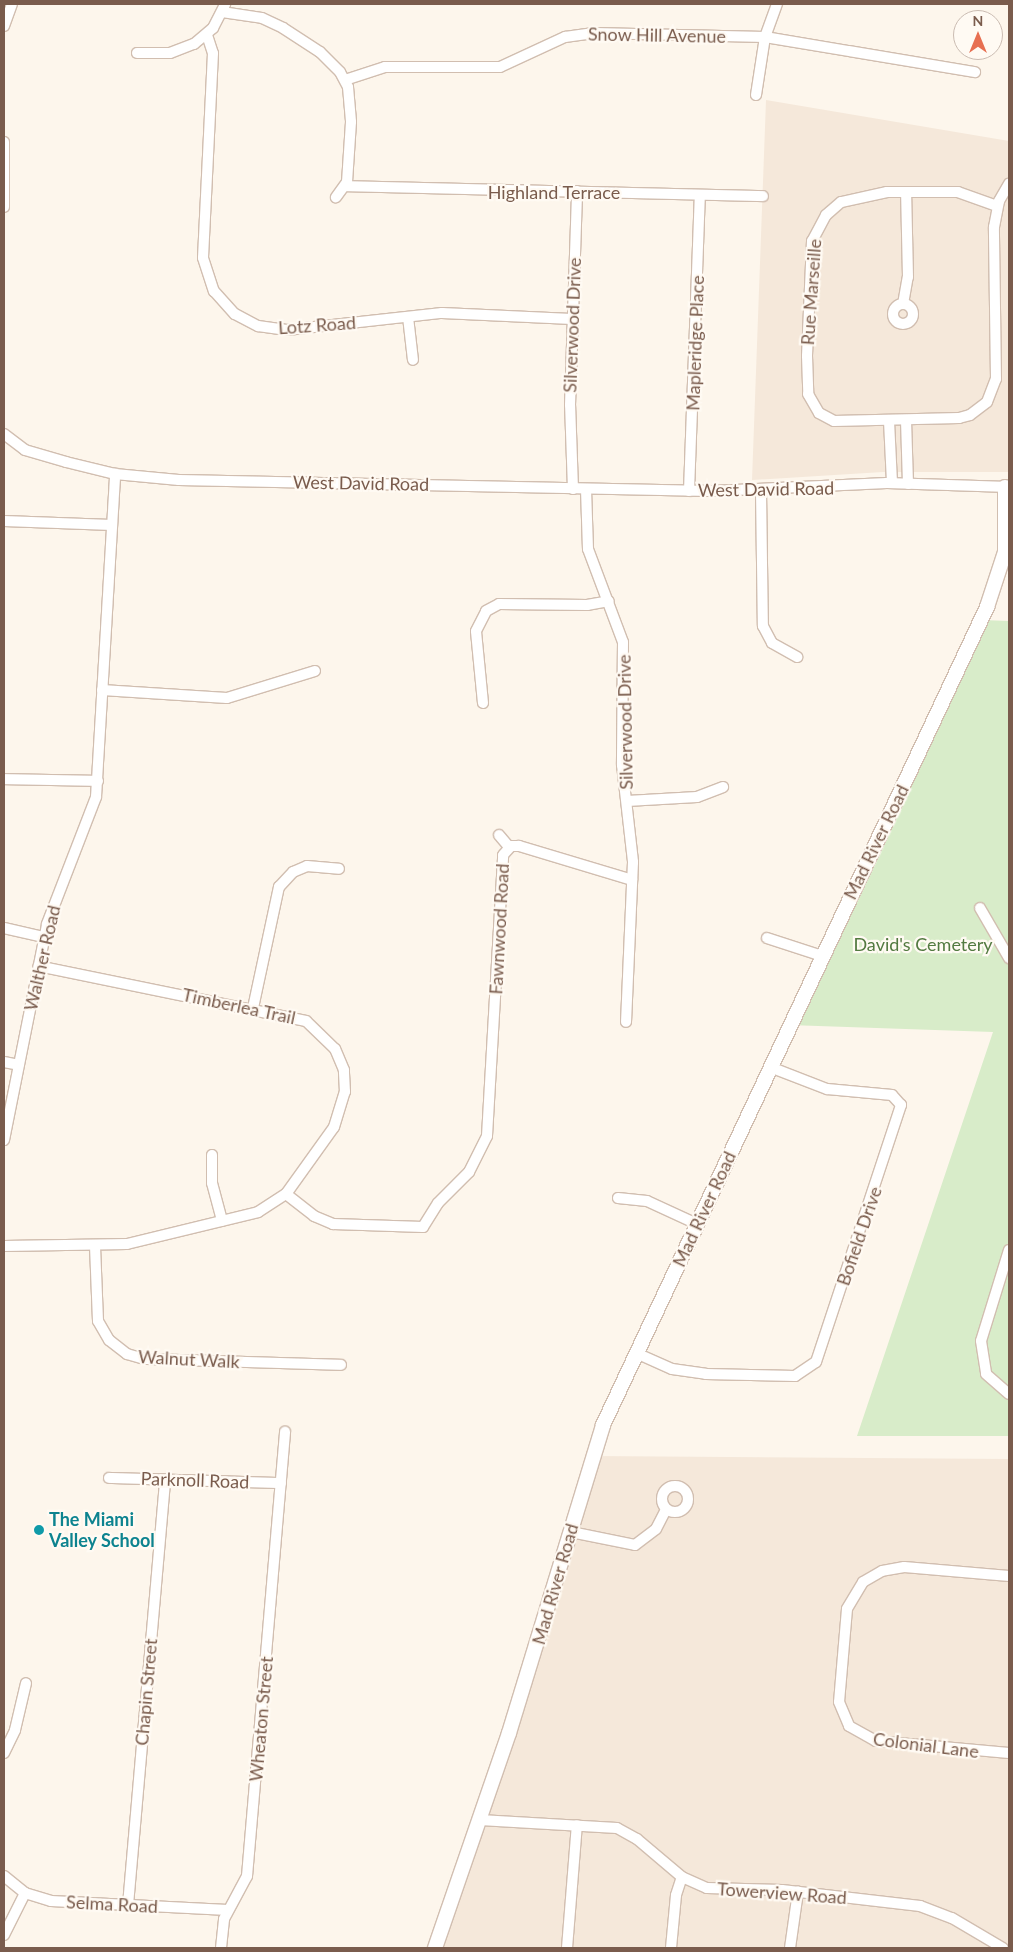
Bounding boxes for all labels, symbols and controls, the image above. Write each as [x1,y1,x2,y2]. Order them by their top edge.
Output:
north arrow [953,10,1003,60]
text: N [973,12,983,29]
street label: Snow Hill Avenue [587,23,727,47]
street label: Highland Terrace [487,181,621,203]
street label: Rue Marseille [797,238,825,346]
street label: Silverwood Drive [559,257,585,393]
street label: Mapleridge Place [682,275,708,411]
street label: Lotz Road [277,312,357,338]
street label: West David Road [293,471,429,495]
street label: West David Road [698,477,834,501]
street label: Silverwood Drive [613,654,637,790]
street label: Mad River Road [839,781,913,903]
street label: Fawnwood Road [485,863,513,995]
street label: Walther Road [19,903,65,1013]
park label: David's Cemetery [853,933,993,955]
street label: Timberlea Trail [180,983,298,1029]
street label: Mad River Road [668,1148,740,1270]
street label: Bofield Drive [832,1184,886,1288]
street label: Walnut Walk [138,1346,240,1372]
street label: Parknoll Road [140,1467,250,1493]
place label: The Miami Valley School [49,1509,155,1552]
street label: Mad River Road [527,1521,583,1647]
marker: The Miami Valley School [33,1524,45,1536]
street label: Chapin Street [131,1638,161,1746]
street label: Wheaton Street [245,1656,277,1782]
street label: Colonial Lane [872,1728,980,1762]
street label: Towerview Road [716,1878,848,1908]
street label: Selma Road [66,1891,158,1917]

